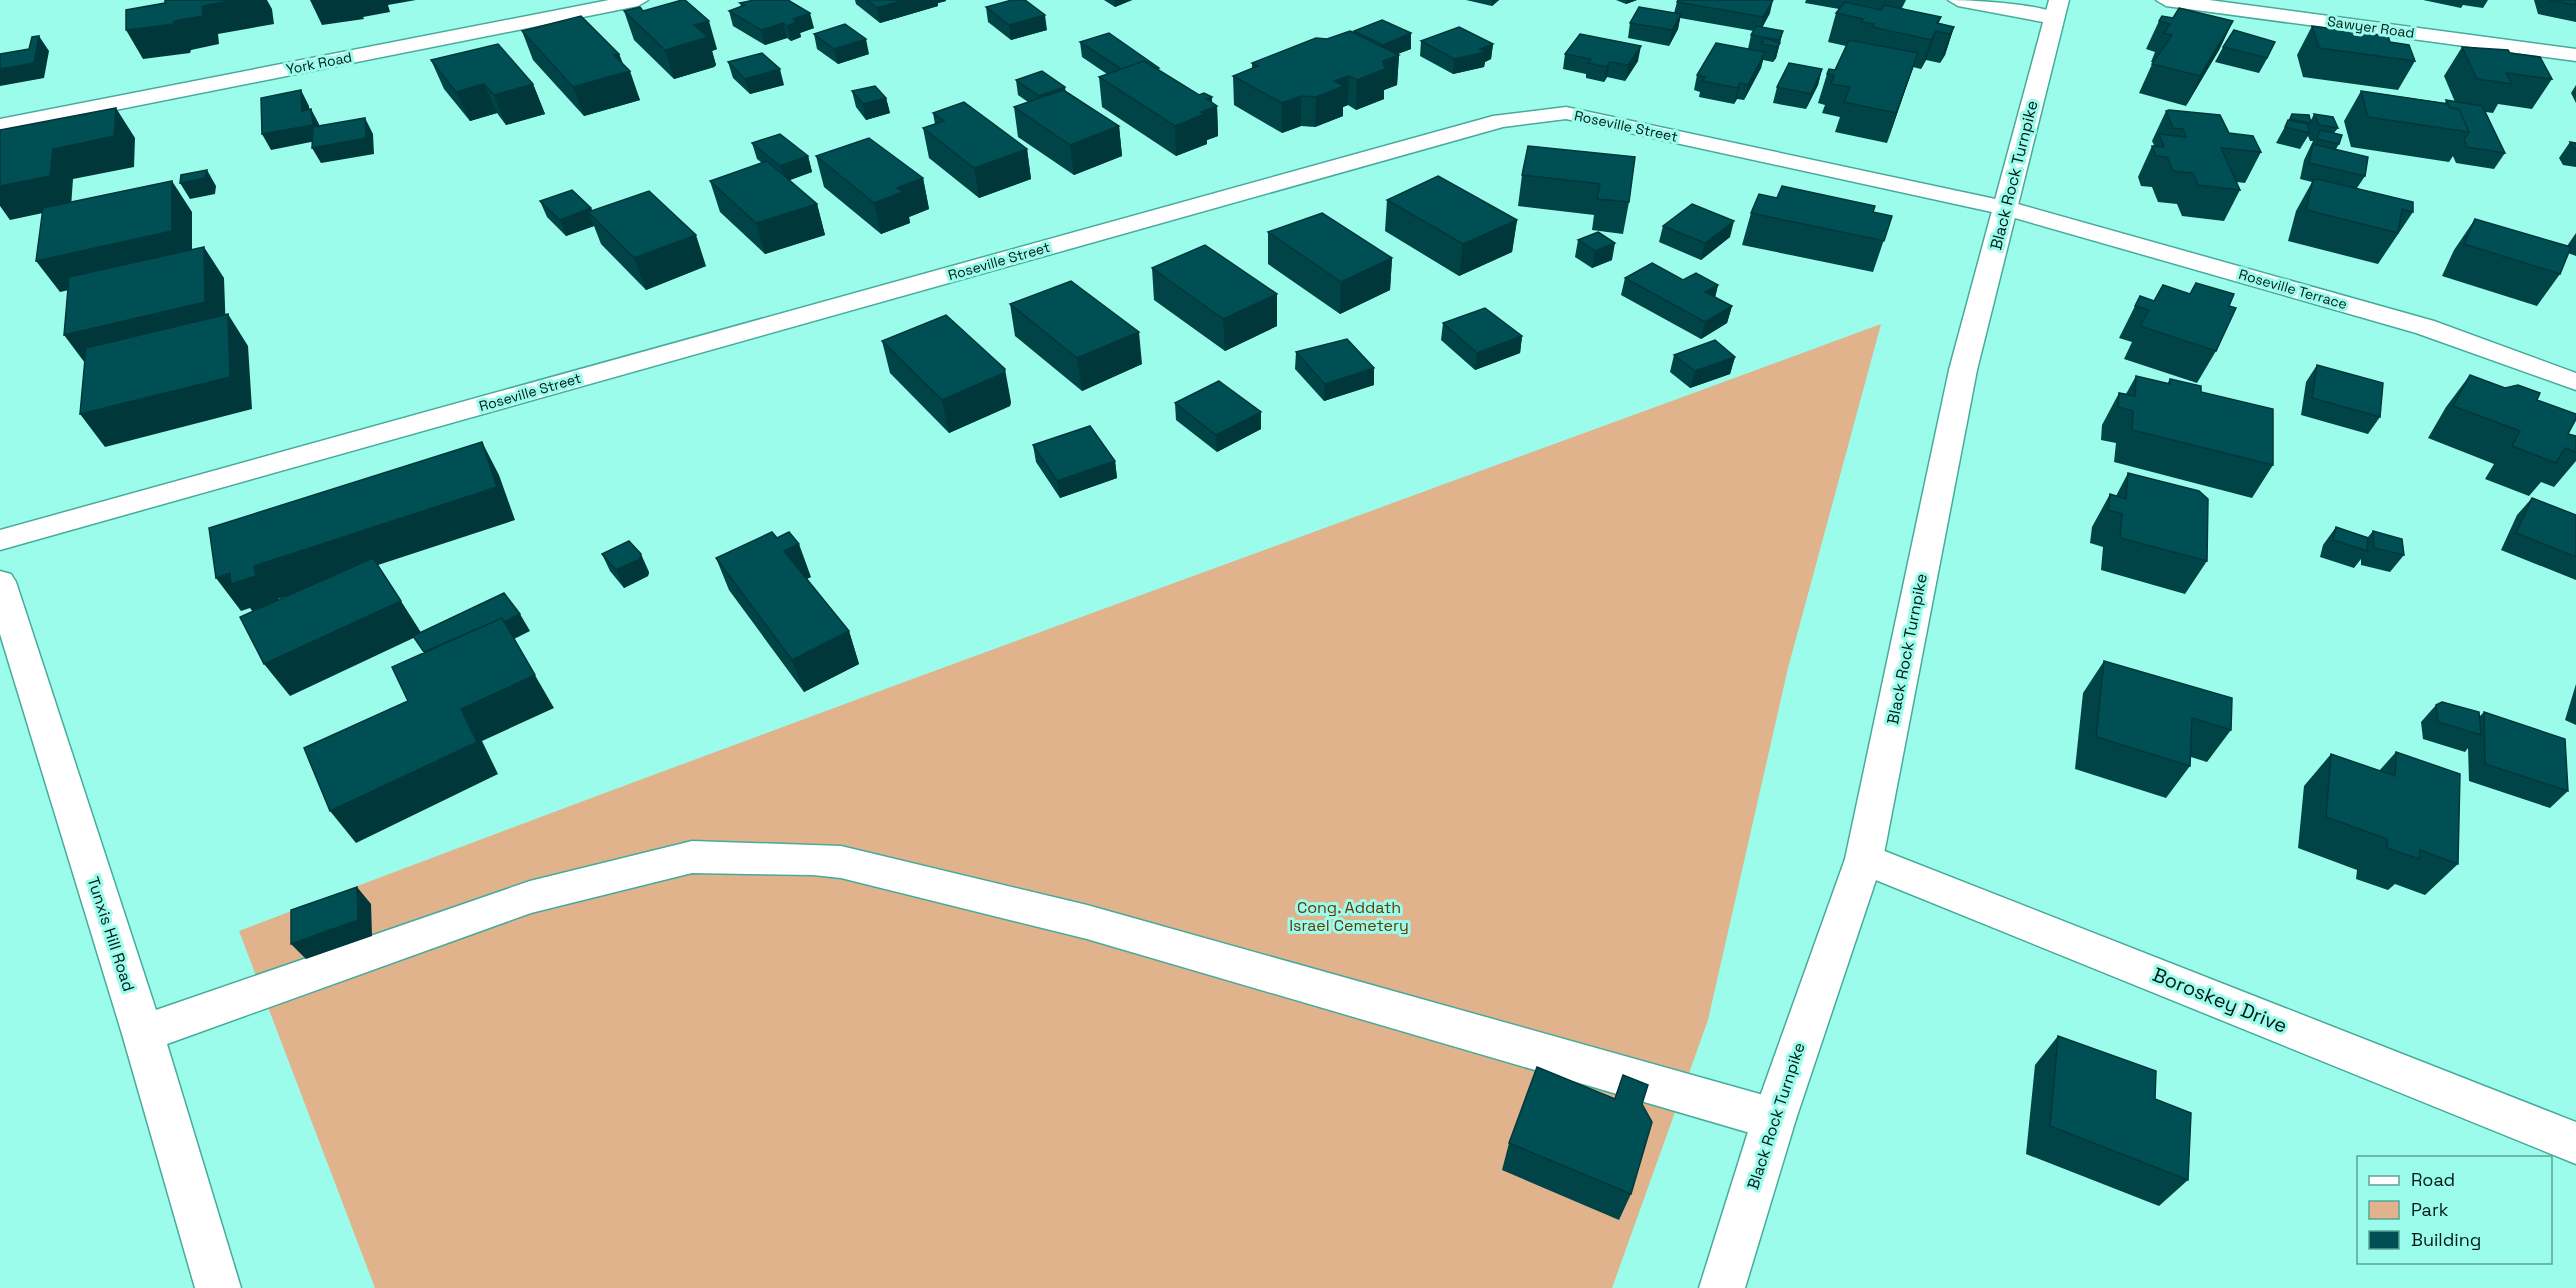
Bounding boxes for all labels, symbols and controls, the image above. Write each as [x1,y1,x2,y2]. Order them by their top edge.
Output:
street label: Sawyer Road [2326,12,2416,42]
street label: York Road [285,48,353,78]
street label: Black Rock Turnpike [1985,98,2043,252]
street label: Roseville Street [1573,106,1679,146]
street label: Roseville Street [946,238,1052,284]
street label: Roseville Terrace [2237,265,2349,313]
street label: Roseville Street [477,369,583,415]
street label: Black Rock Turnpike [1882,572,1932,726]
street label: Tunxis Hill Road [83,874,139,994]
park label: Cong. Addath Israel Cemetery [1289,897,1409,936]
street label: Boroskey Drive [2149,961,2291,1039]
street label: Black Rock Turnpike [1742,1040,1810,1192]
legend [2357,1156,2552,1264]
text: Road [2411,1168,2455,1191]
text: Park [2411,1198,2449,1221]
text: Building [2411,1228,2481,1251]

